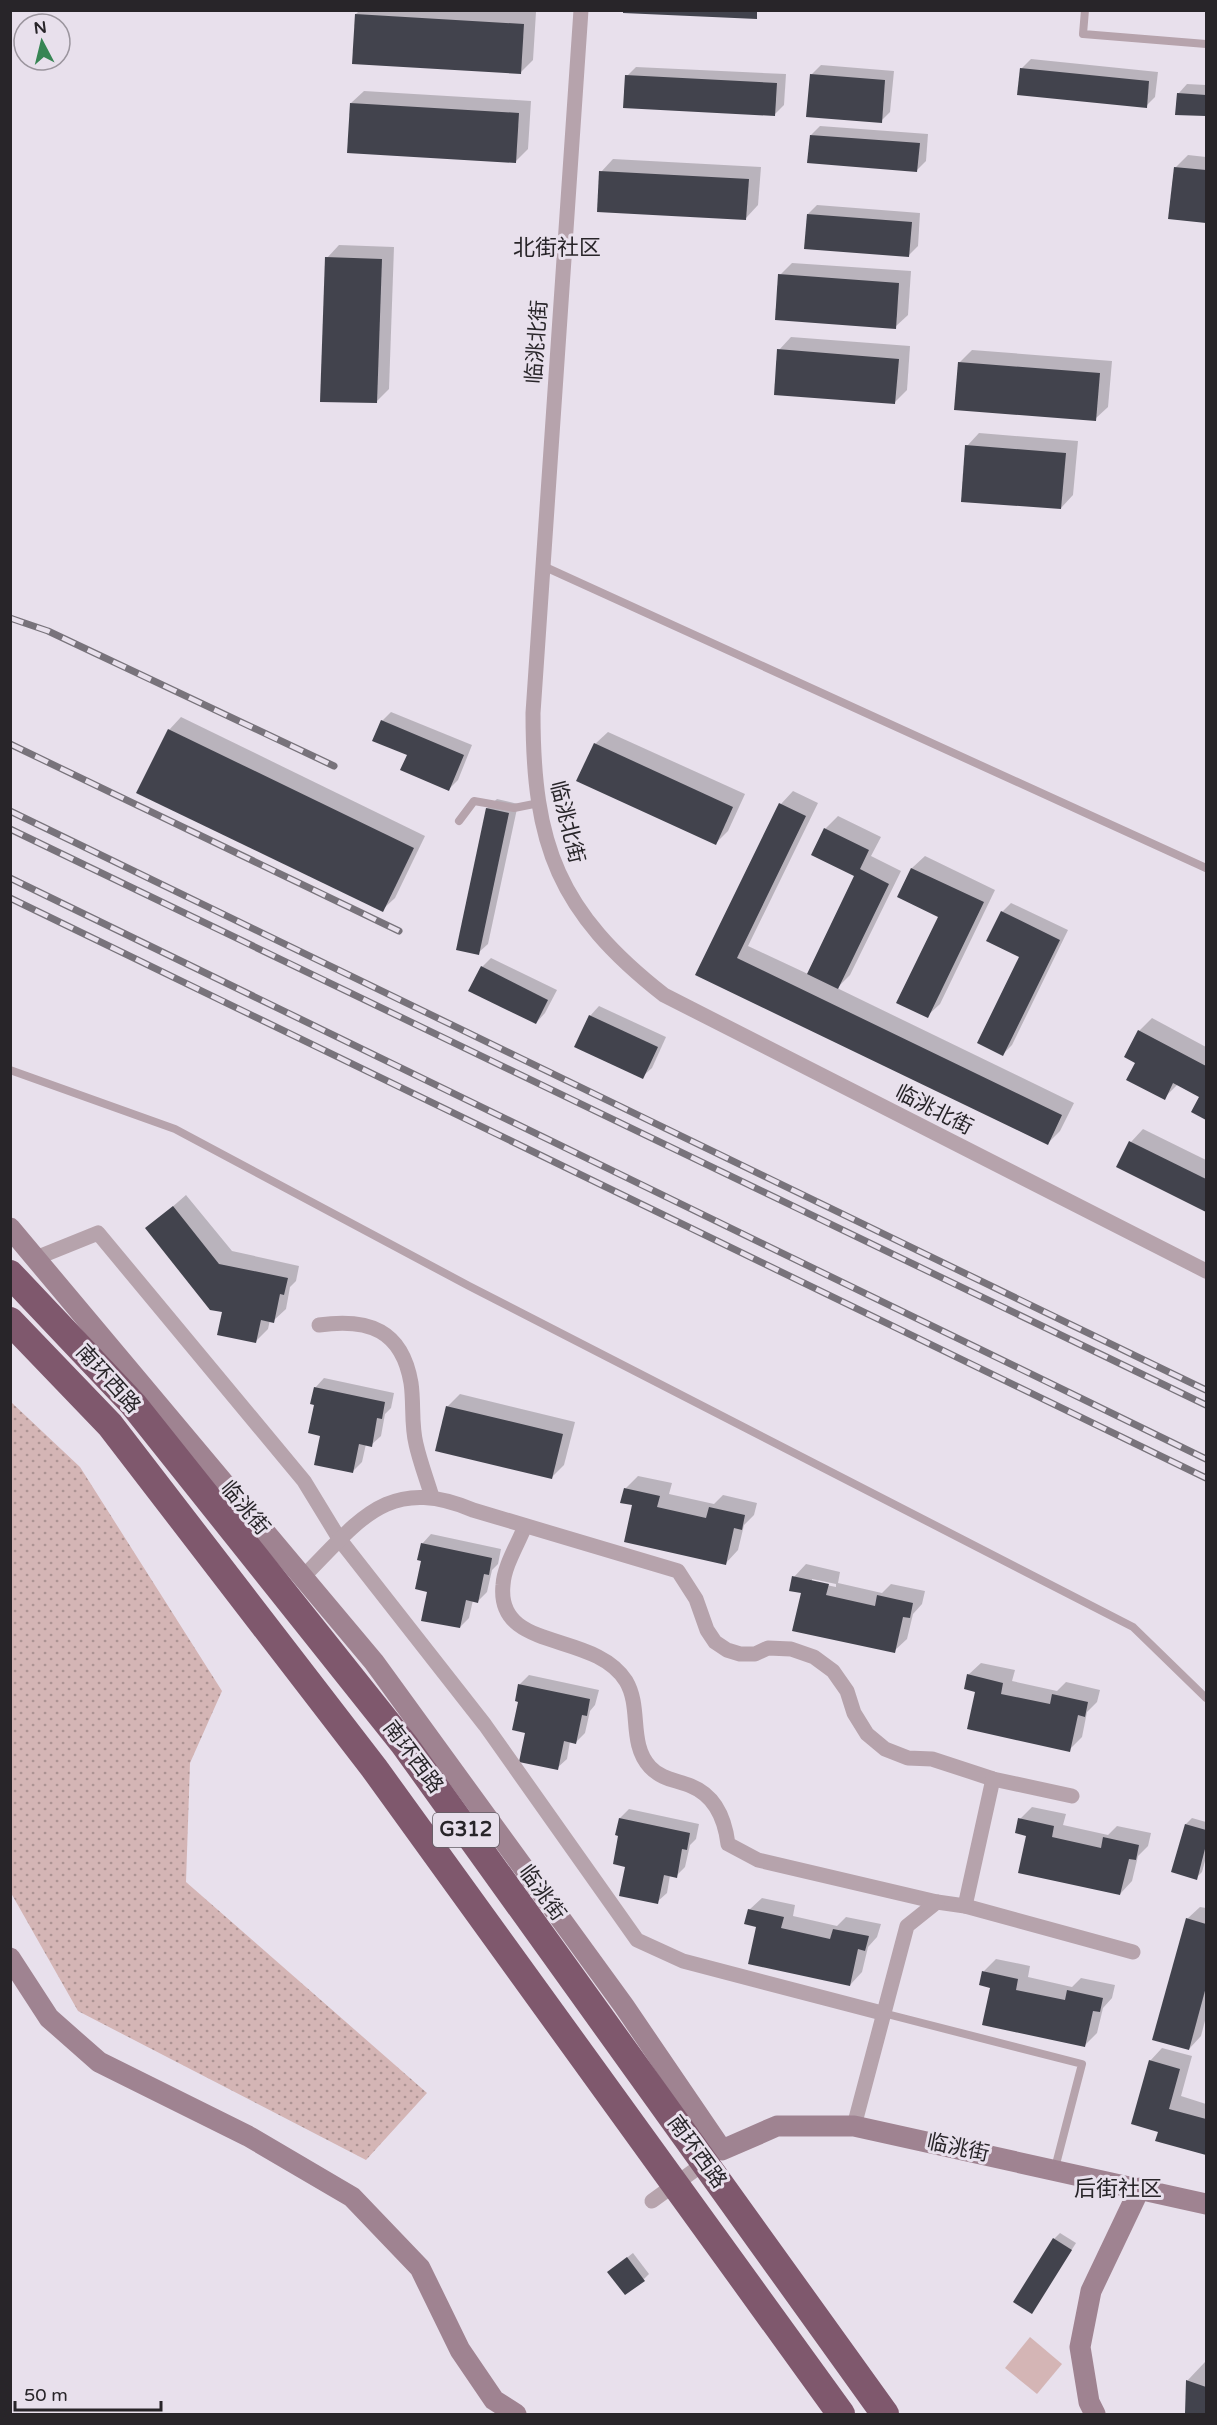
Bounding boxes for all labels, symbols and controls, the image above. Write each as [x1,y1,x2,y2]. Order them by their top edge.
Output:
north arrow [12,12,72,72]
text: N [33,17,48,39]
district label: 北街社区 [513,235,601,261]
street label: 临洮北街 [522,299,552,385]
street label: 临洮北街 [545,778,589,866]
street label: 临洮北街 [891,1080,977,1140]
street label: 南环西路 [71,1339,145,1419]
street label: 临洮街 [215,1476,275,1540]
street label: 南环西路 [378,1716,448,1798]
road number: G312 [433,1813,499,1847]
street label: 临洮街 [513,1860,571,1926]
street label: 南环西路 [662,2111,732,2193]
street label: 临洮街 [925,2129,991,2167]
district label: 后街社区 [1074,2176,1162,2202]
scale bar [15,2374,160,2412]
text: 50 m [24,2384,68,2406]

